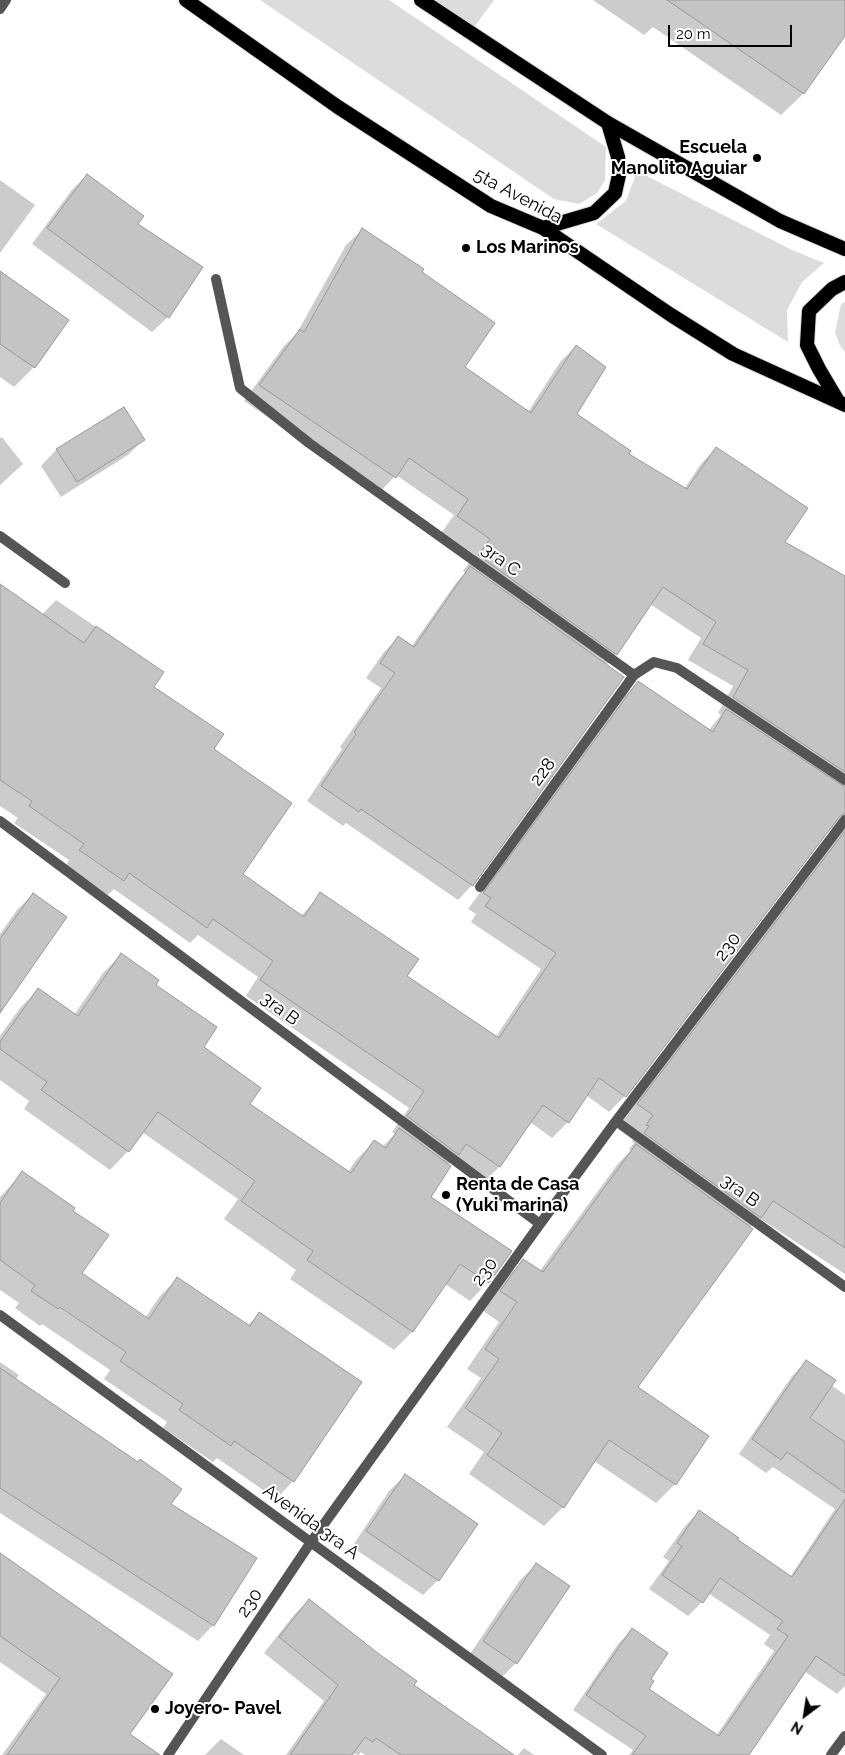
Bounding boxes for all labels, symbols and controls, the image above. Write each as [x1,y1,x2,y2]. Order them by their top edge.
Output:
scale bar [670,15,794,47]
text: 20 m [676,25,711,43]
place label: Escuela Manolito Aguiar [611,137,747,180]
marker: Escuela Manolito Aguiar [751,152,763,164]
street label: 5ta Avenida [470,164,566,228]
place label: Los Marinos [476,237,579,259]
marker: Los Marinos [460,242,472,254]
street label: 3ra C [477,539,525,581]
street label: 228 [526,754,560,790]
street label: 230 [710,929,746,965]
street label: 3ra B [257,988,303,1030]
street label: 3ra B [717,1170,763,1212]
place label: Renta de Casa (Yuki marina) [456,1174,579,1216]
marker: Renta de Casa (Yuki marina) [440,1189,452,1201]
street label: 230 [467,1254,503,1290]
street label: Avenida 3ra A [259,1480,363,1564]
street label: 230 [233,1585,267,1621]
north arrow [780,1690,830,1740]
place label: Joyero- Pavel [165,1698,281,1720]
marker: Joyero- Pavel [149,1703,161,1715]
text: N [789,1718,806,1737]

